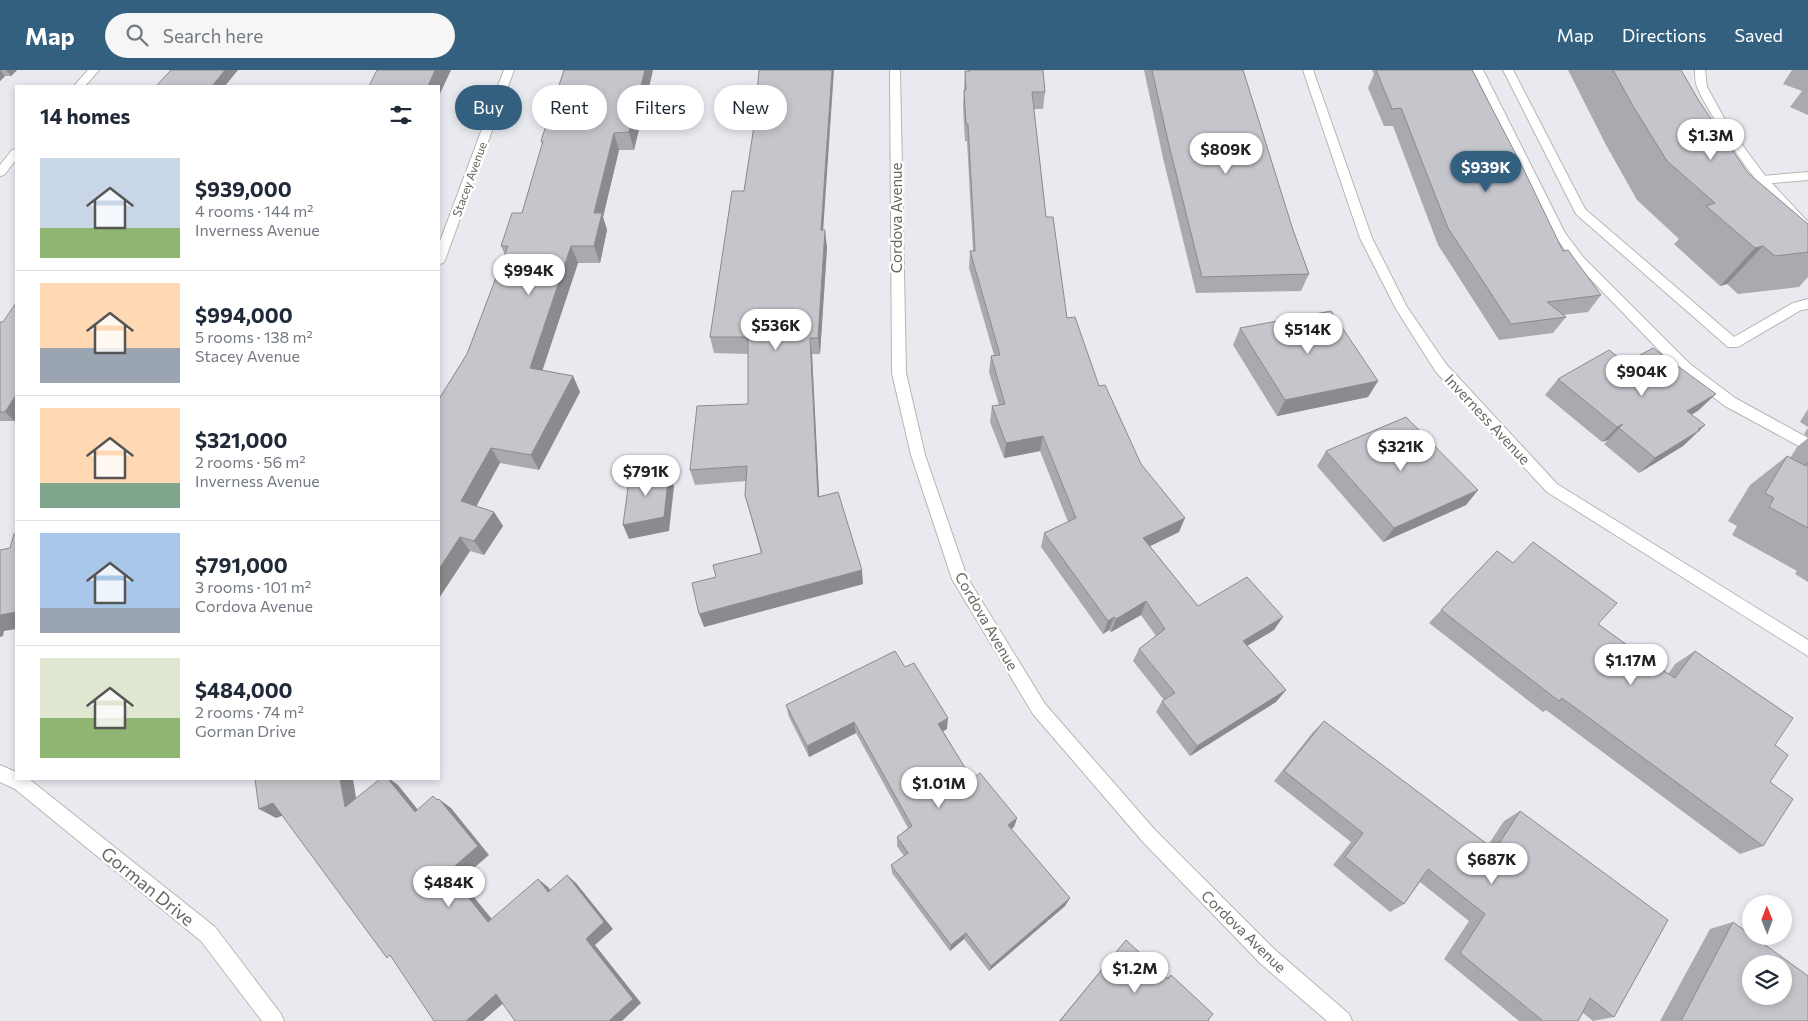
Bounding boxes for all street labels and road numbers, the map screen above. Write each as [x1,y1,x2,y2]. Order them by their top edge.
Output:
street label: Stacey Avenue [449,140,489,218]
street label: Cordova Avenue [887,163,905,273]
street label: Inverness Avenue [1442,370,1535,468]
street label: Cordova Avenue [952,569,1022,673]
street label: Gorman Drive [97,842,199,930]
street label: Cordova Avenue [1198,886,1290,976]

